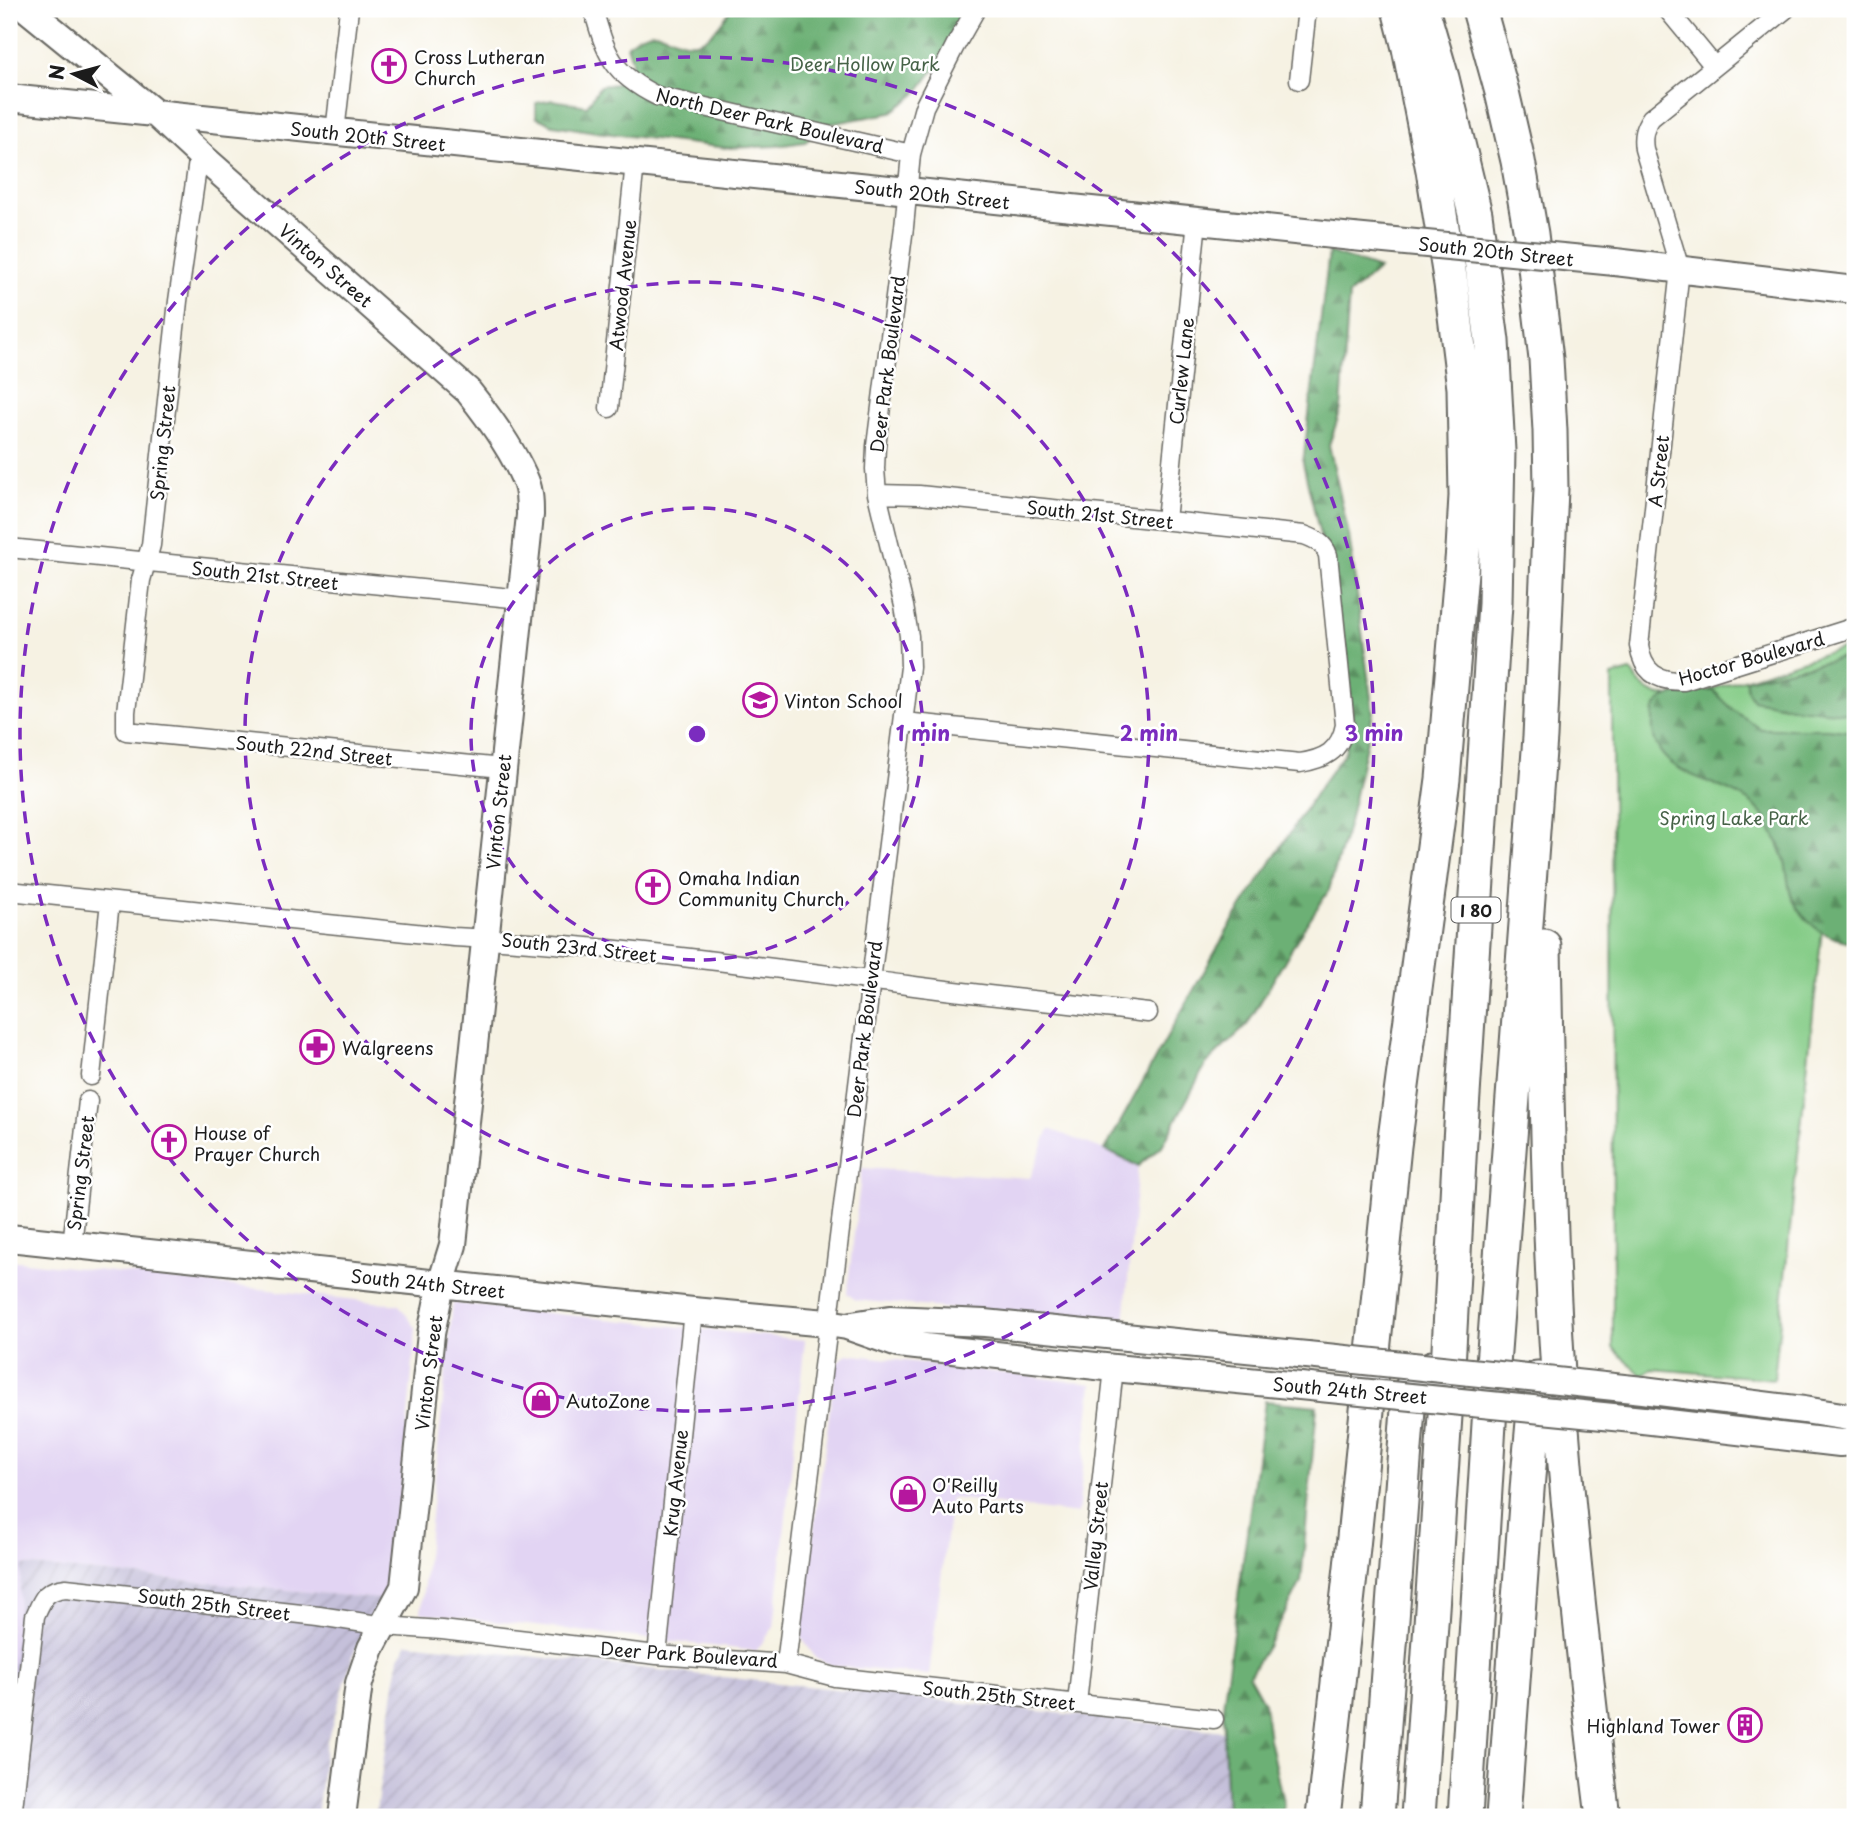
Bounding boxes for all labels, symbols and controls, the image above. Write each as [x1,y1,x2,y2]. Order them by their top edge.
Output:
north arrow [38,38,108,108]
place label: Cross Lutheran Church [414,43,545,91]
church icon: Cross Lutheran Church [370,47,408,85]
park label: Deer Hollow Park [790,50,940,77]
text: N [41,63,71,81]
street label: North Deer Park Boulevard [654,81,886,159]
street label: South 20th Street [289,114,447,158]
street label: South 20th Street [853,172,1011,216]
street label: Vinton Street [273,217,379,313]
street label: Atwood Avenue [602,218,642,352]
street label: South 20th Street [1417,229,1575,273]
street label: Deer Park Boulevard [863,274,911,454]
street label: Curlew Lane [1162,316,1200,426]
street label: Spring Street [143,384,181,502]
street label: A Street [1641,434,1675,508]
street label: South 21st Street [1025,493,1175,535]
street label: South 21st Street [190,554,340,596]
street label: Hoctor Boulevard [1675,624,1827,692]
school or university icon: Vinton School [741,681,779,719]
place label: Vinton School [784,687,903,714]
text: 1 min [896,716,950,748]
text: 2 min [1120,716,1178,748]
text: 3 min [1344,716,1404,748]
centre of rings [685,722,709,746]
street label: South 22nd Street [234,728,394,772]
street label: Vinton Street [478,753,518,871]
park label: Spring Lake Park [1659,804,1809,831]
place label: Omaha Indian Community Church [678,864,845,912]
church icon: Omaha Indian Community Church [634,868,672,906]
road number: I 80 [1452,898,1500,922]
street label: South 23rd Street [500,925,658,969]
street label: Deer Park Boulevard [840,939,888,1119]
pharmacy icon: Walgreens [298,1028,336,1066]
place label: Walgreens [342,1034,433,1061]
street label: Spring Street [60,1114,100,1232]
place label: House of Prayer Church [194,1119,320,1167]
church icon: House of Prayer Church [150,1123,188,1161]
street label: South 24th Street [350,1261,506,1305]
street label: Vinton Street [408,1314,448,1432]
street label: South 24th Street [1272,1370,1428,1410]
shop icon: AutoZone [522,1381,560,1419]
place label: AutoZone [566,1387,650,1414]
street label: Krug Avenue [656,1428,694,1538]
place label: O'Reilly Auto Parts [932,1471,1024,1519]
shop icon: O'Reilly Auto Parts [889,1475,927,1513]
street label: Valley Street [1076,1480,1114,1592]
street label: South 25th Street [136,1581,292,1627]
street label: Deer Park Boulevard [599,1634,779,1674]
street label: South 25th Street [921,1674,1077,1716]
building icon: Highland Tower [1726,1706,1764,1744]
place label: Highland Tower [1587,1712,1721,1739]

